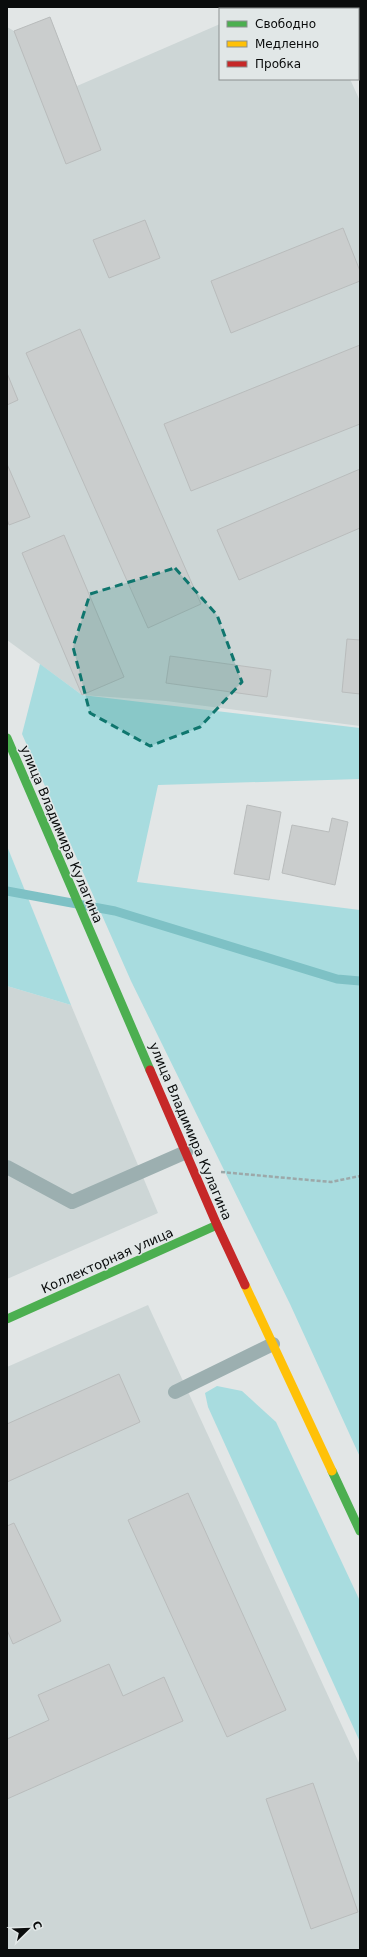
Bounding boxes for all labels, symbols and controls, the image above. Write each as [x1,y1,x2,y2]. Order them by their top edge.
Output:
legend [219,8,359,80]
text: Свободно [255,17,316,31]
text: Медленно [255,37,319,51]
text: Пробка [255,57,301,71]
street label: улица Владимира Кулагина [17,743,106,925]
street label: улица Владимира Кулагина [146,1040,235,1222]
street label: Коллекторная улица [39,1224,176,1296]
north arrow [8,1909,48,1949]
text: С [29,1919,44,1932]

